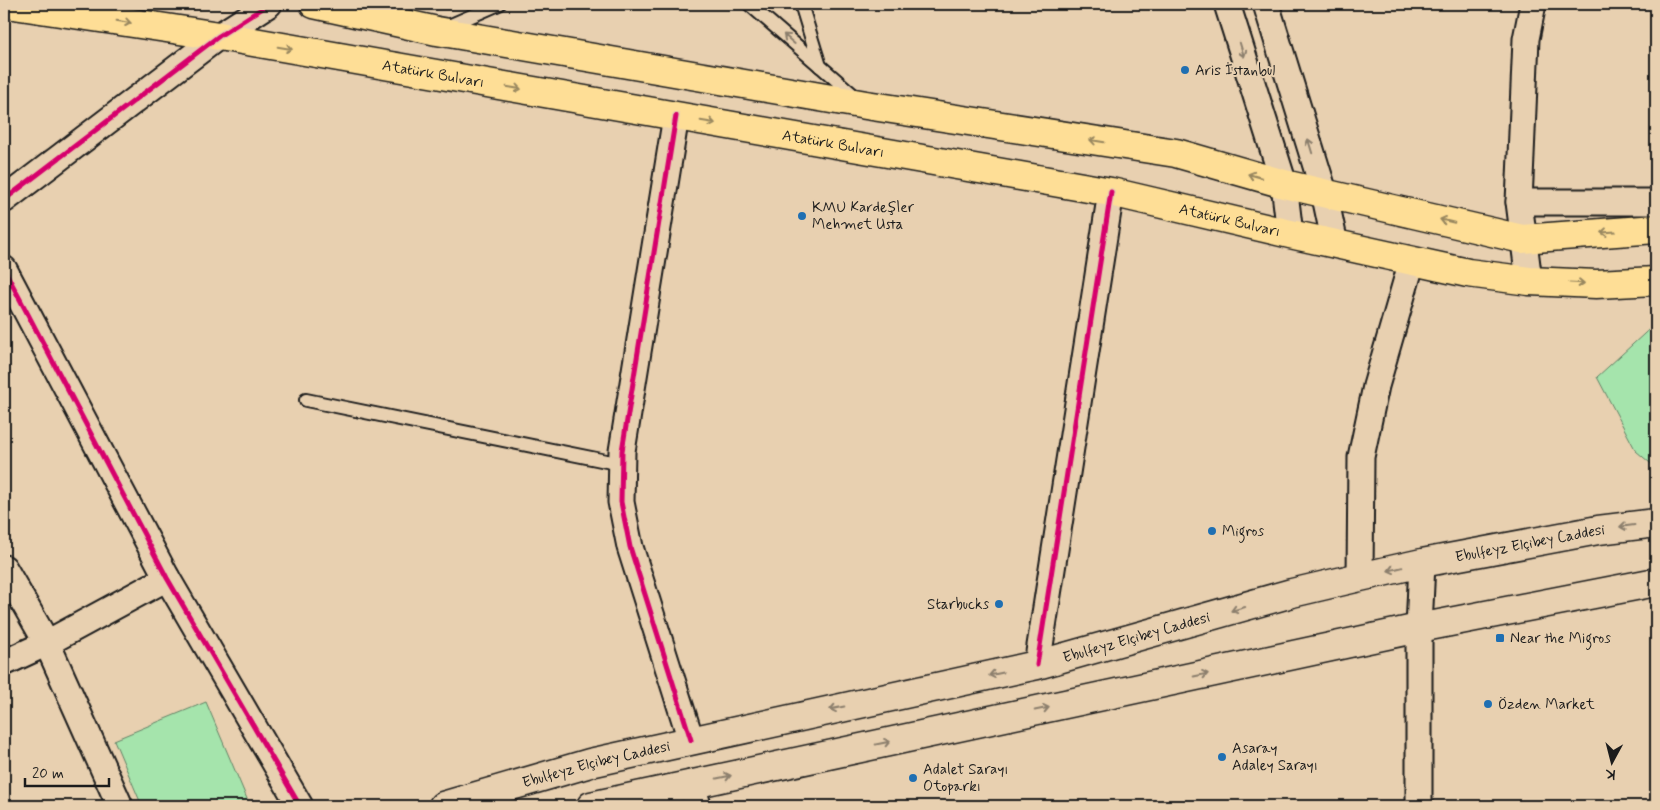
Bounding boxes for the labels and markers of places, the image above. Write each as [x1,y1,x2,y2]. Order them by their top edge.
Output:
place label: Aris İstanbul [1195,61,1275,81]
marker: Aris İstanbul [1179,64,1191,76]
place label: KMU Kardeşler Mehmet Usta [812,198,915,235]
marker: KMU Kardeşler Mehmet Usta [796,210,808,222]
place label: Migros [1222,522,1265,543]
marker: Migros [1206,525,1218,537]
place label: Starbucks [927,595,989,615]
marker: Starbucks [993,598,1005,610]
place label: Near the Migros [1510,629,1611,650]
marker: Near the Migros [1494,632,1506,644]
place label: Özden Market [1498,695,1595,715]
marker: Özden Market [1482,698,1494,710]
place label: Asaray Adaley Sarayı [1232,739,1318,776]
marker: Asaray Adaley Sarayı [1216,751,1228,763]
place label: Adalet Sarayı Otoparkı [923,760,1008,797]
marker: Adalet Sarayı Otoparkı [907,772,919,784]

